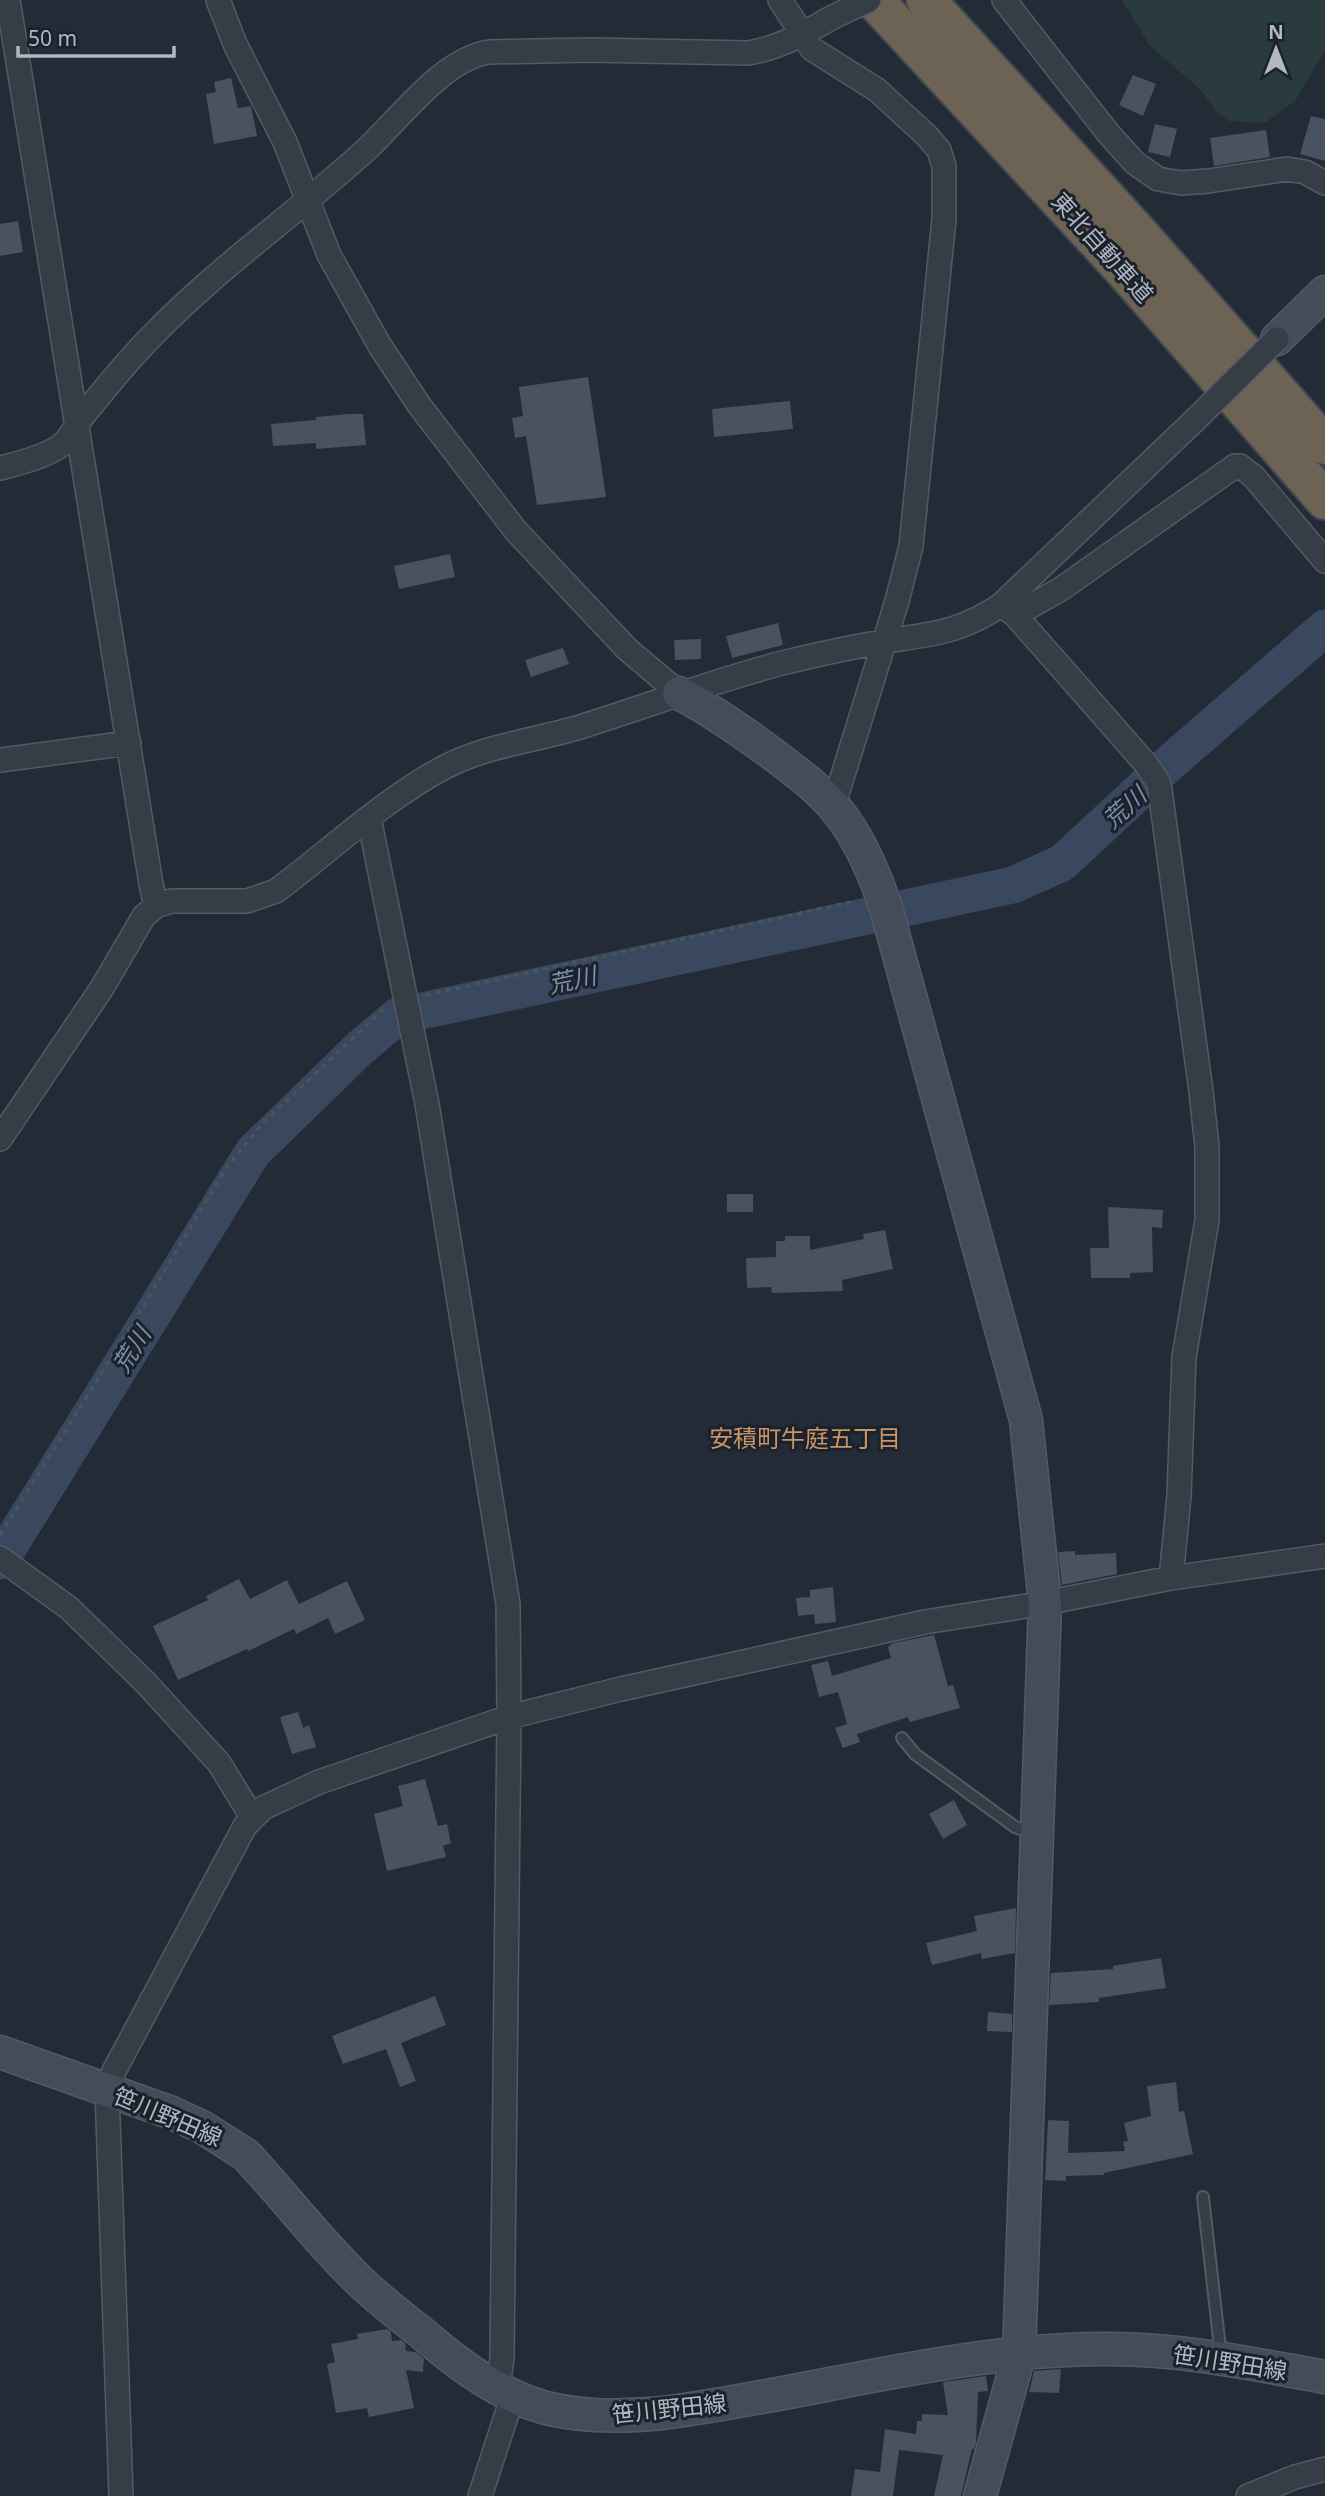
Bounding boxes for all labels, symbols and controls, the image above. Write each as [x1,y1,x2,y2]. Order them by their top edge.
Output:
scale bar [18,14,173,58]
north arrow [1241,14,1311,84]
text: N [1268,19,1284,45]
text: 50 m [28,24,77,52]
street label: 東北自動車道 [1045,185,1161,309]
water label: 荒川 [1095,777,1155,835]
water label: 荒川 [545,957,602,1000]
water label: 荒川 [104,1317,159,1378]
district label: 安積町牛庭五丁目 [709,1421,901,1454]
street label: 笹川野田線 [109,2079,227,2153]
street label: 笹川野田線 [1171,2337,1289,2387]
street label: 笹川野田線 [610,2386,728,2430]

